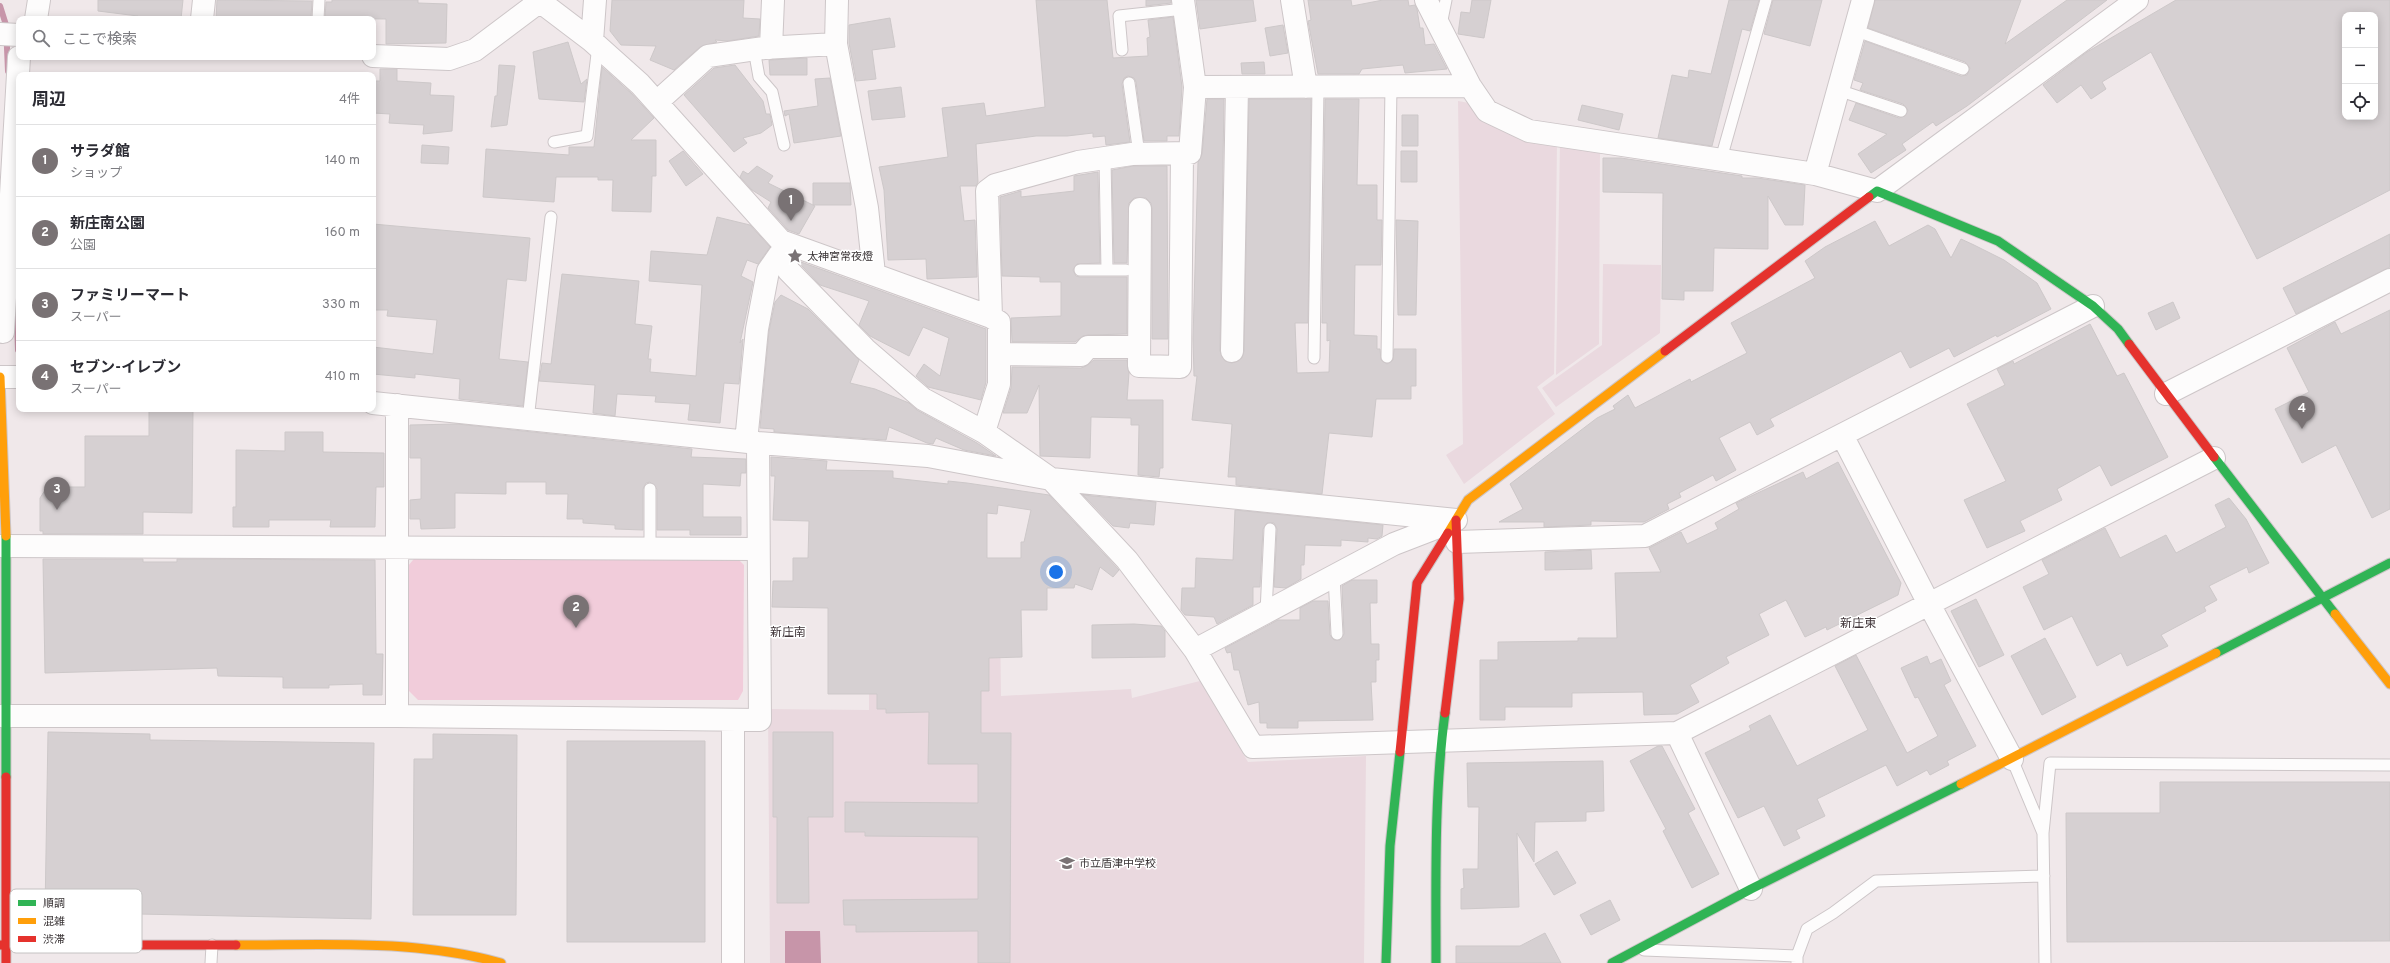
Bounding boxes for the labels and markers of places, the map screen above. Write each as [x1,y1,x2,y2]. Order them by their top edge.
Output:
pin: 1 [778,188,804,221]
place icon: 太神宮常夜燈 [786,247,804,265]
place label: 太神宮常夜燈 [807,250,873,264]
pin: 4 [2289,396,2315,429]
pin: 3 [44,477,70,510]
pin: 2 [563,595,589,628]
school or university icon: 市立盾津中学校 [1058,854,1076,872]
place label: 市立盾津中学校 [1079,857,1156,871]

